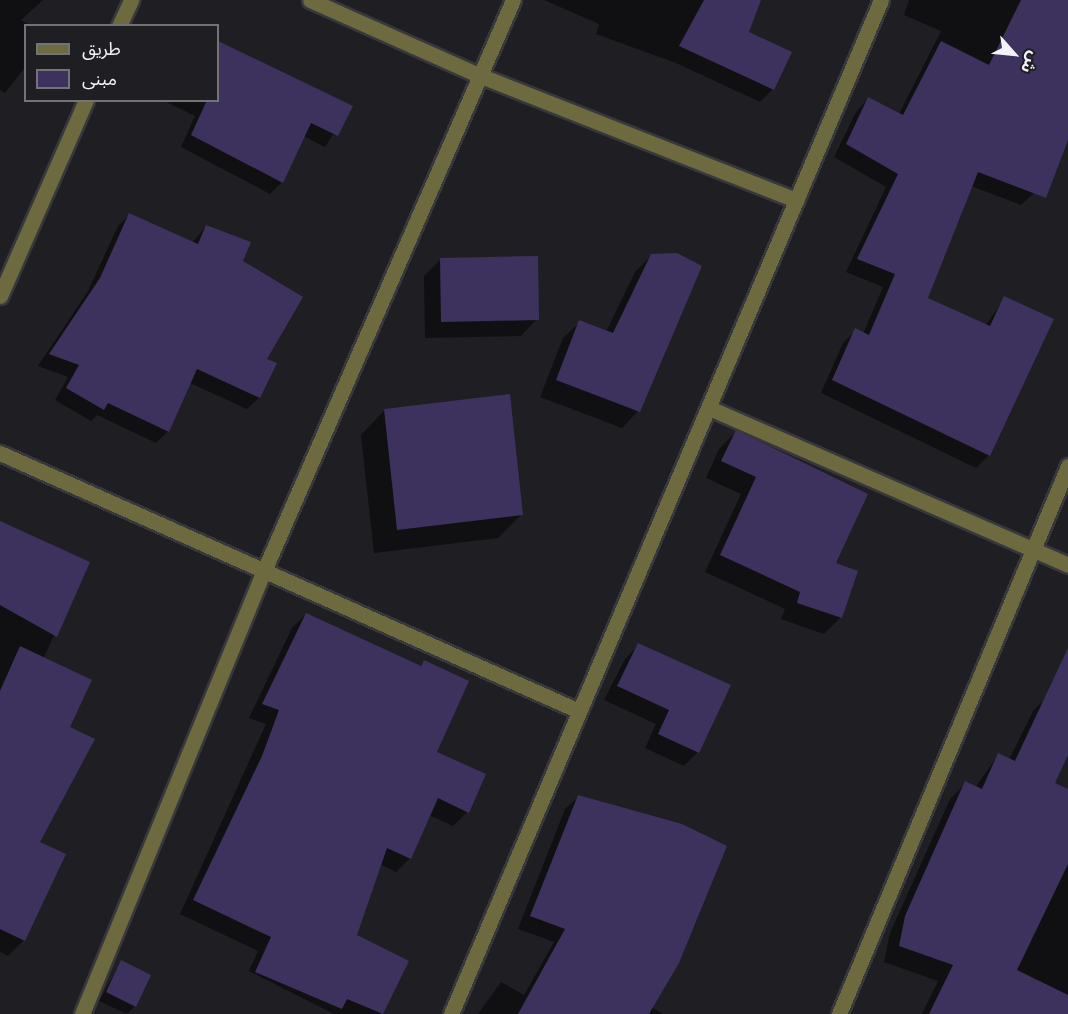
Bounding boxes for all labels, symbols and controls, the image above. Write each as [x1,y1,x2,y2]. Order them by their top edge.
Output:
legend [24,24,219,102]
north arrow [984,24,1044,84]
text: طريق [82,37,121,60]
text: ش [1016,48,1045,77]
text: مبنى [82,67,117,90]

